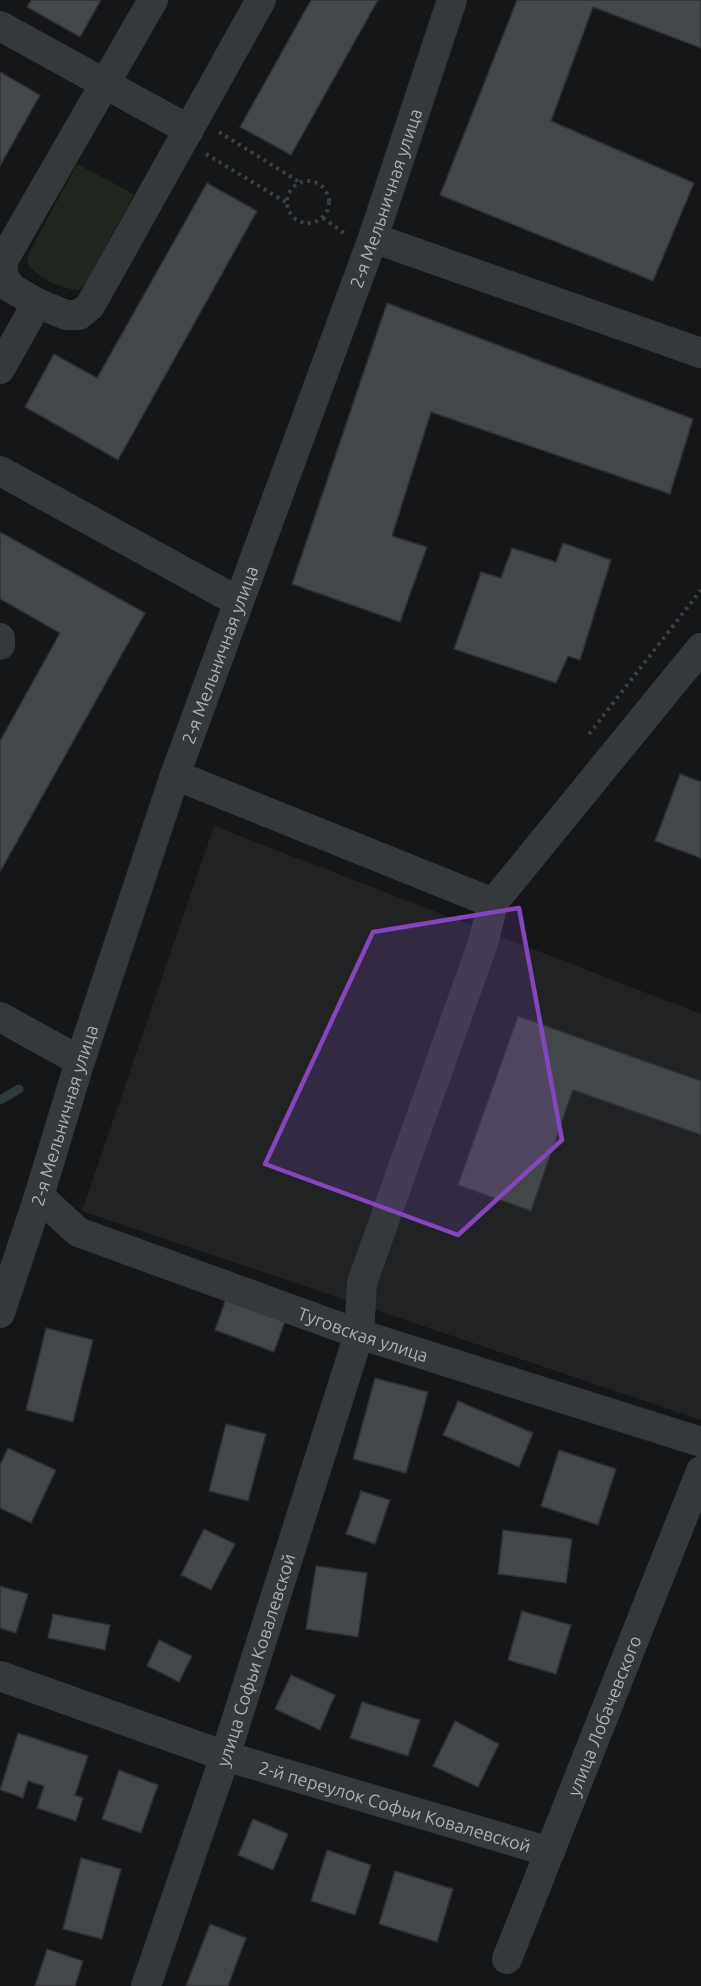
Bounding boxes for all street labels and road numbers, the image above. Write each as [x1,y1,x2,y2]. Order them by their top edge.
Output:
street label: 2-я Мельничная улица [346,106,425,290]
street label: 2-я Мельничная улица [177,563,261,746]
street label: 2-я Мельничная улица [27,1022,101,1208]
street label: Туговская улица [295,1303,431,1365]
street label: улица Софьи Ковалевской [212,1551,299,1769]
street label: улица Лобачевского [563,1632,645,1799]
street label: 2-й переулок Софьи Ковалевской [257,1757,533,1856]

